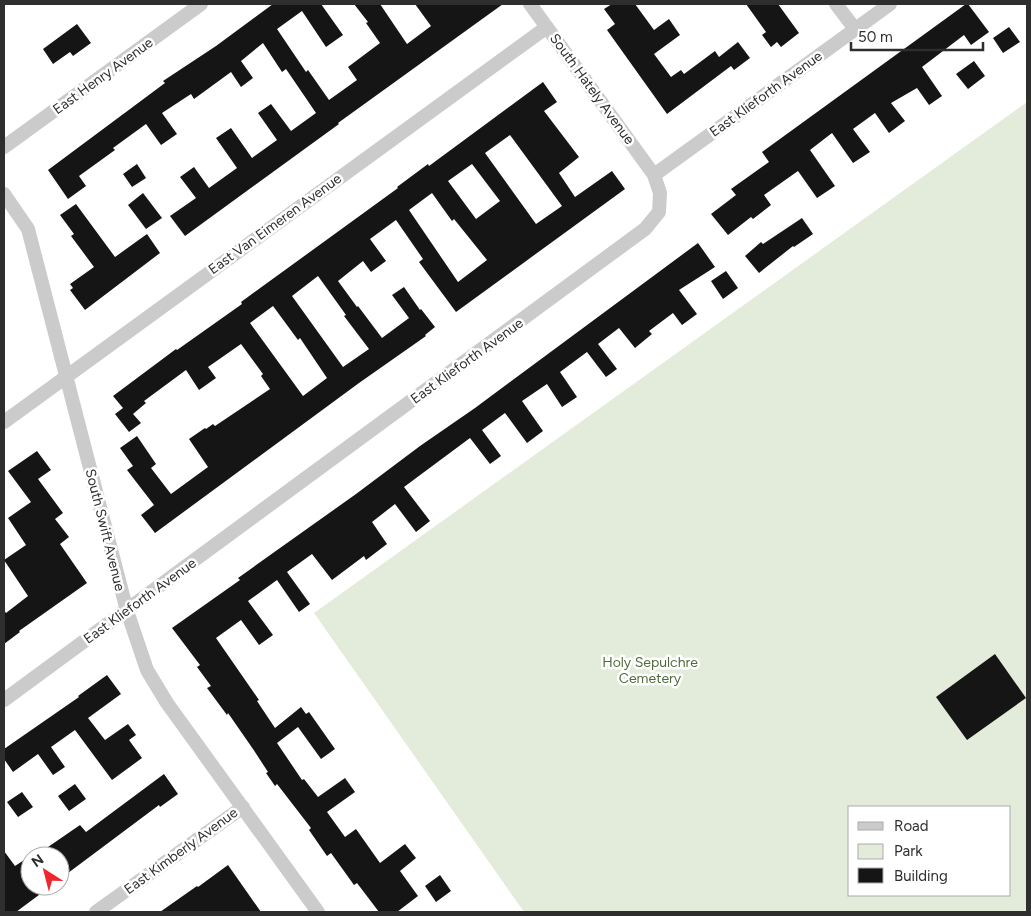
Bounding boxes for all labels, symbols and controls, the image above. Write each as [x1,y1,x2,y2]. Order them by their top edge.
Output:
scale bar [851,20,984,52]
text: 50 m [858,28,893,46]
street label: South Hately Avenue [546,30,638,148]
street label: East Henry Avenue [50,34,157,118]
street label: East Klieforth Avenue [706,47,826,141]
street label: East Van Eimeren Avenue [205,170,345,278]
street label: East Klieforth Avenue [407,314,527,408]
street label: South Swift Avenue [82,467,128,593]
street label: East Klieforth Avenue [80,554,200,648]
park label: Holy Sepulchre Cemetery [602,654,698,687]
street label: East Kimberly Avenue [121,804,241,898]
legend [848,806,1011,896]
text: Road [894,817,929,835]
text: Park [894,842,923,860]
north arrow [20,846,70,896]
text: N [28,851,47,871]
text: Building [894,867,948,885]

